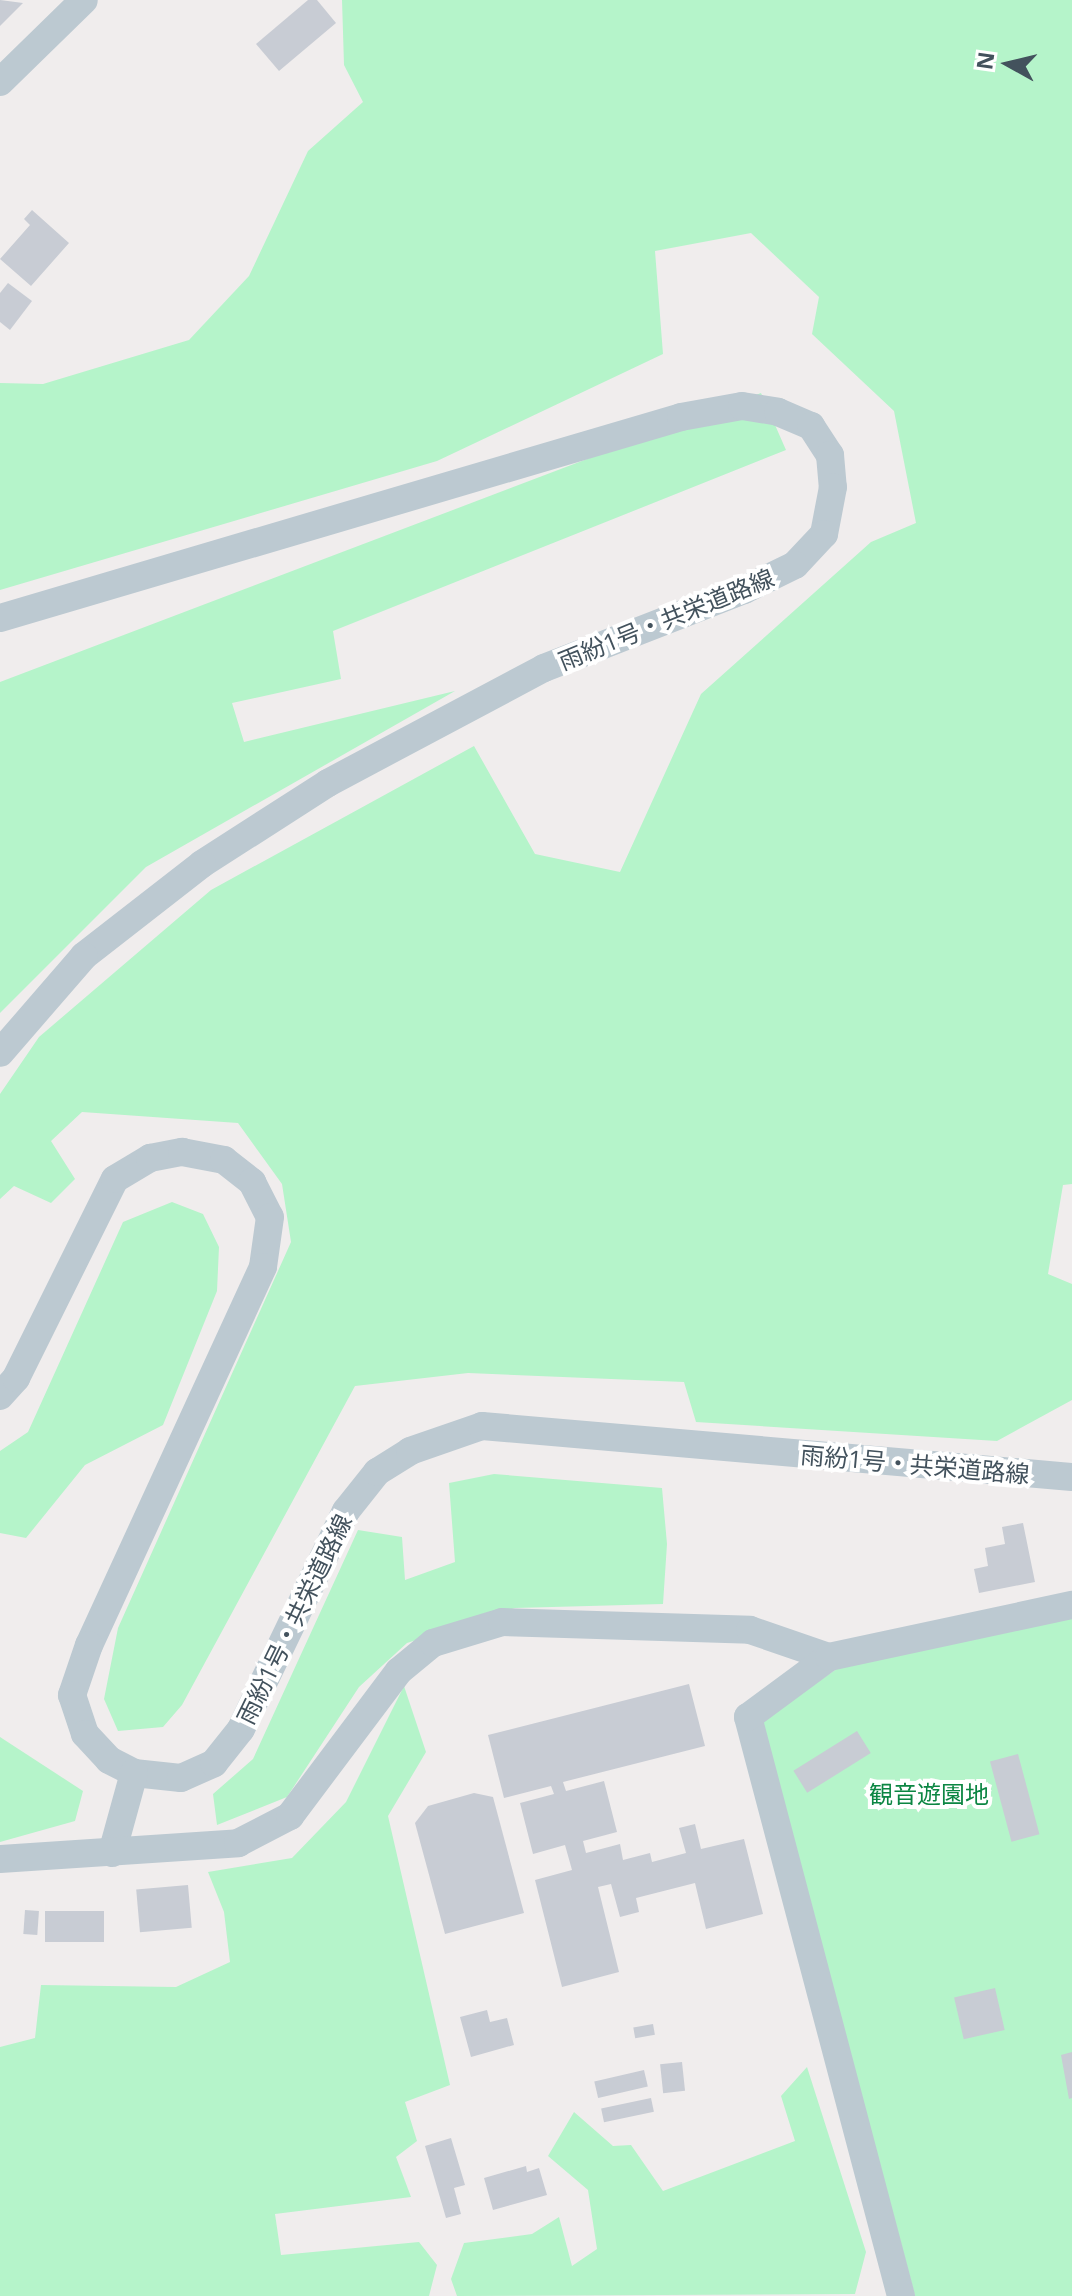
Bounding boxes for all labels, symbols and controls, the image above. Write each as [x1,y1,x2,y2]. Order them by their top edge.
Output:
north arrow [968,24,1048,104]
text: N [968,50,1000,72]
street label: 雨紛1号・共栄道路線 [554,563,778,675]
street label: 雨紛1号・共栄道路線 [799,1440,1031,1488]
street label: 雨紛1号・共栄道路線 [231,1509,357,1729]
park label: 観音遊園地 [869,1780,989,1808]

